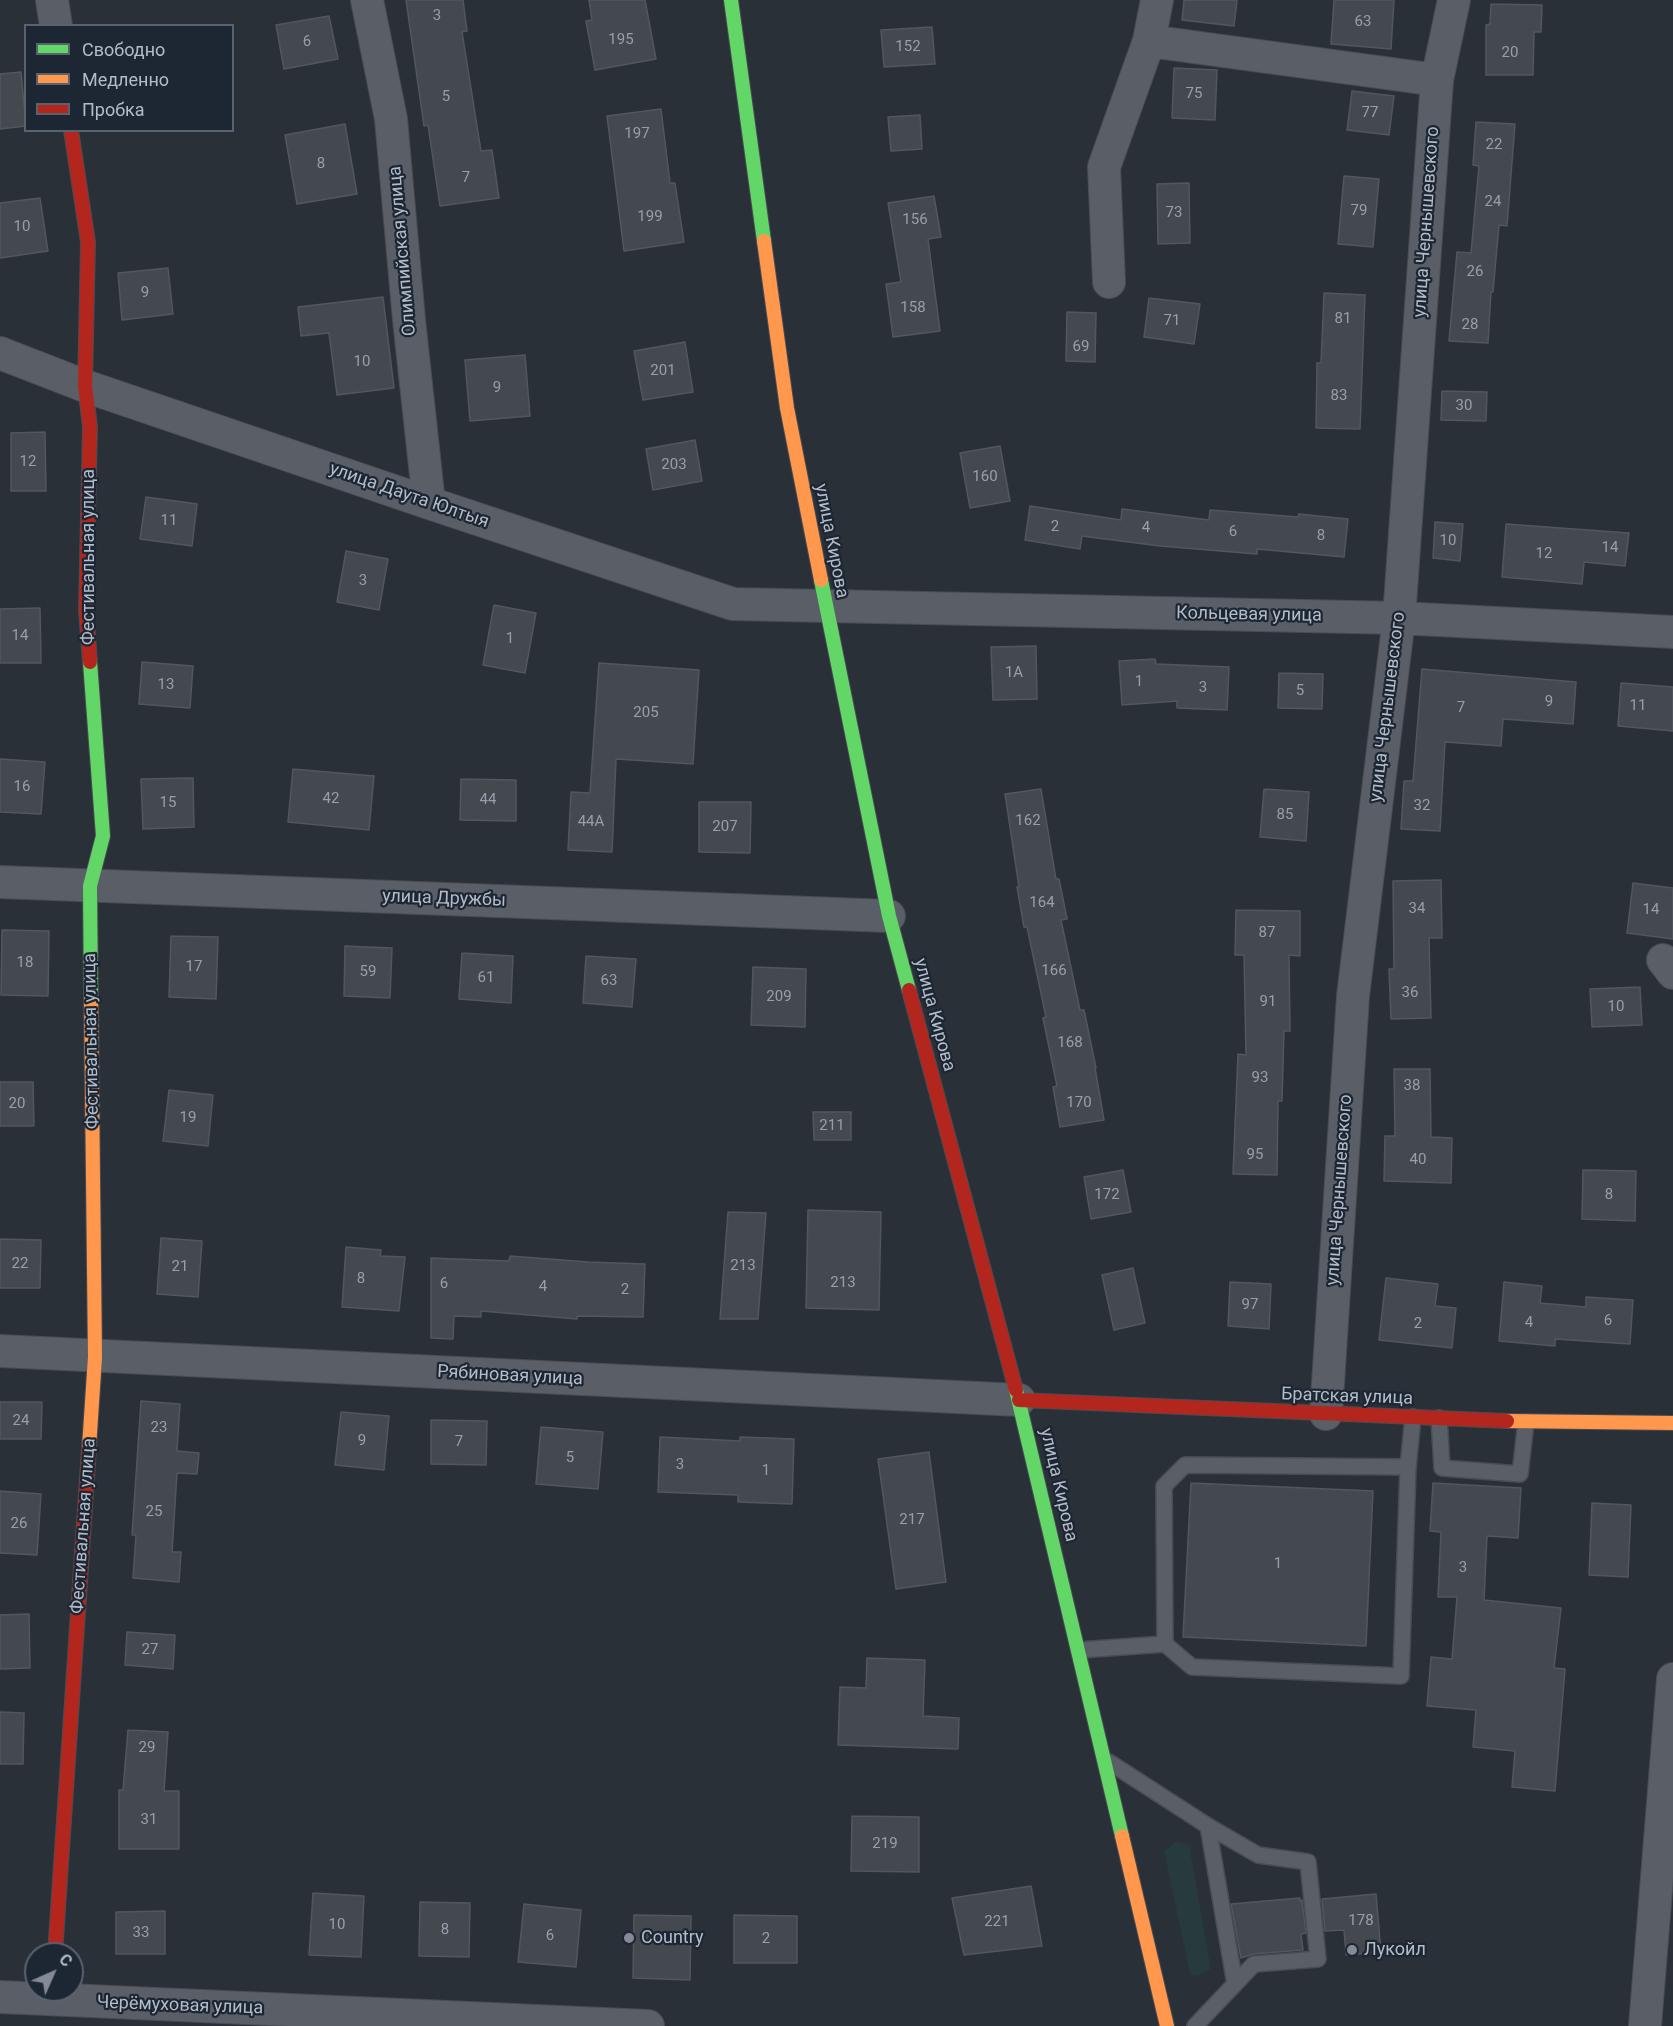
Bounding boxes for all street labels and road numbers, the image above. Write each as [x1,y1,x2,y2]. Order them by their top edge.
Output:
street label: улица Чернышевского [1410,126,1444,318]
street label: Олимпийская улица [385,165,421,337]
street label: улица Даута Юлтыя [326,459,492,533]
street label: Фестивальная улица [78,469,100,645]
street label: улица Кирова [809,482,853,600]
street label: Кольцевая улица [1176,603,1322,627]
street label: улица Чернышевского [1366,611,1410,803]
street label: улица Дружбы [382,886,506,912]
street label: Фестивальная улица [80,953,104,1129]
street label: улица Кирова [909,956,959,1074]
street label: улица Чернышевского [1323,1094,1357,1286]
street label: Рябиновая улица [437,1361,583,1391]
street label: Братская улица [1281,1384,1413,1410]
street label: улица Кирова [1034,1426,1082,1544]
street label: Фестивальная улица [67,1437,101,1615]
street label: Черёмуховая улица [97,1992,263,2020]

